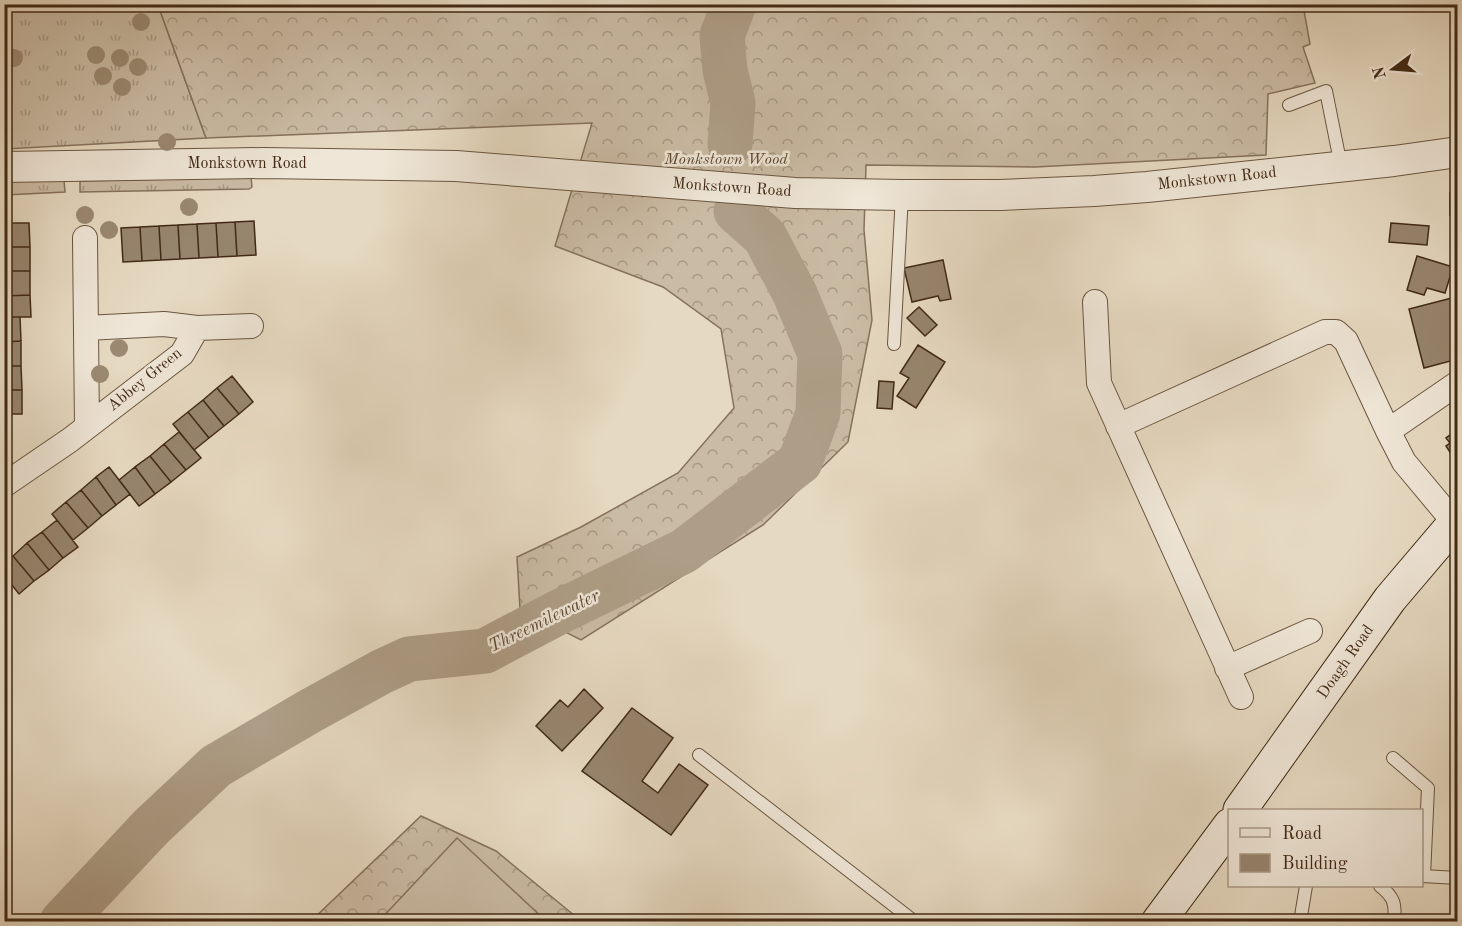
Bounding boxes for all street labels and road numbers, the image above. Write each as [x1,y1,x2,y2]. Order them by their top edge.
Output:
street label: Monkstown Road [187,156,307,172]
street label: Monkstown Road [1157,165,1277,193]
street label: Monkstown Road [672,176,792,200]
street label: Abbey Green [105,345,185,415]
street label: Doagh Road [1315,622,1377,702]

